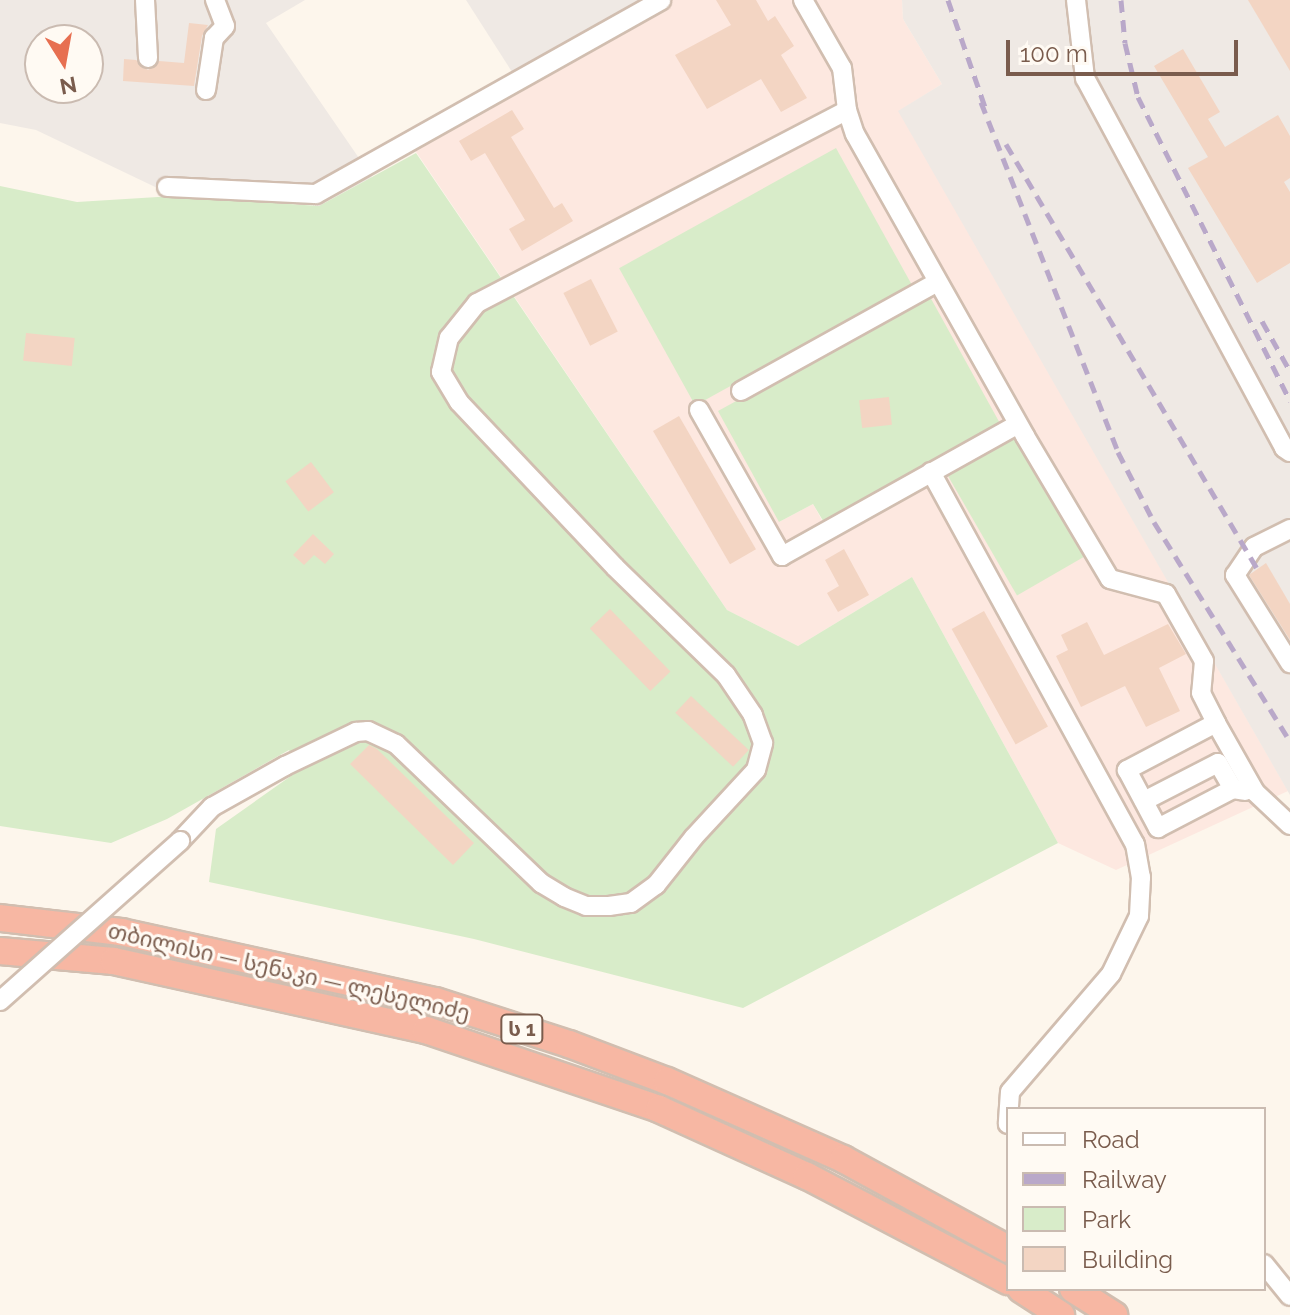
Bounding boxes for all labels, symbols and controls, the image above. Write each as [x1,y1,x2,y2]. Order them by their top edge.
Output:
north arrow [24,24,104,104]
scale bar [1010,24,1242,74]
text: 100 m [1020,39,1088,68]
text: N [57,71,79,100]
street label: თბილისი — სენაკი — ლესელიძე [105,917,473,1027]
road number: ს 1 [500,1013,544,1045]
legend [1006,1107,1266,1291]
text: Road [1082,1125,1140,1154]
text: Railway [1082,1165,1167,1194]
text: Park [1082,1205,1131,1234]
text: Building [1082,1245,1173,1274]

